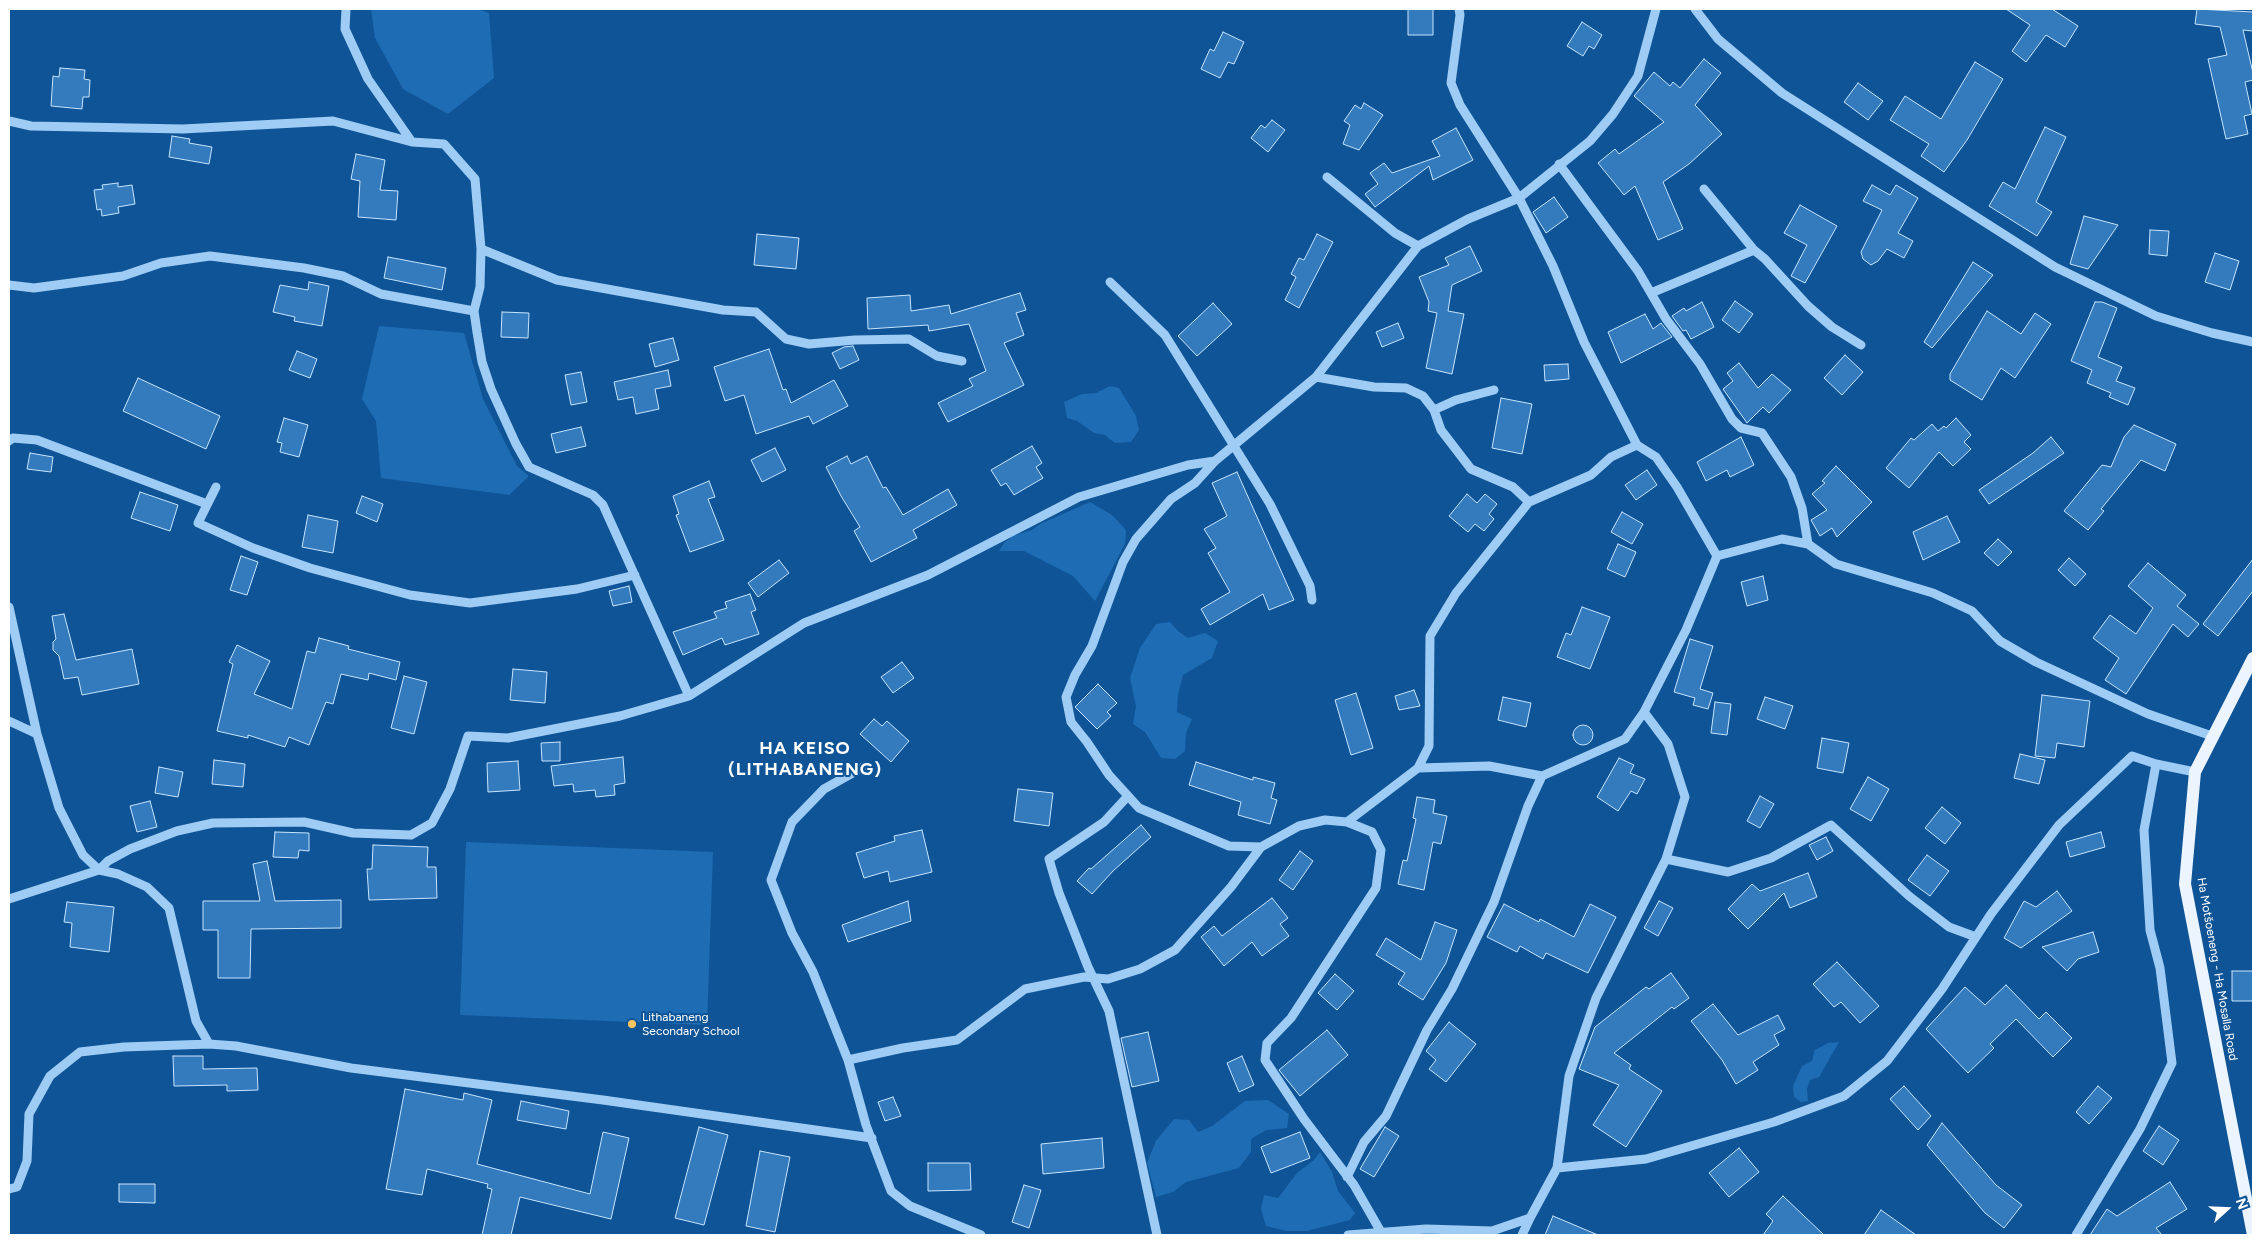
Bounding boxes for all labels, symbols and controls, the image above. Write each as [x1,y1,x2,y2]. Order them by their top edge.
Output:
district label: HA KEISO (LITHABANENG) [726,738,884,781]
street label: Ha Motšoeneng - Ha Mosalla Road [2194,876,2240,1062]
place label: Lithabaneng Secondary School [642,1010,740,1038]
marker: Lithabaneng Secondary School [626,1018,638,1030]
north arrow [2202,1184,2252,1234]
text: N [2232,1196,2251,1212]

